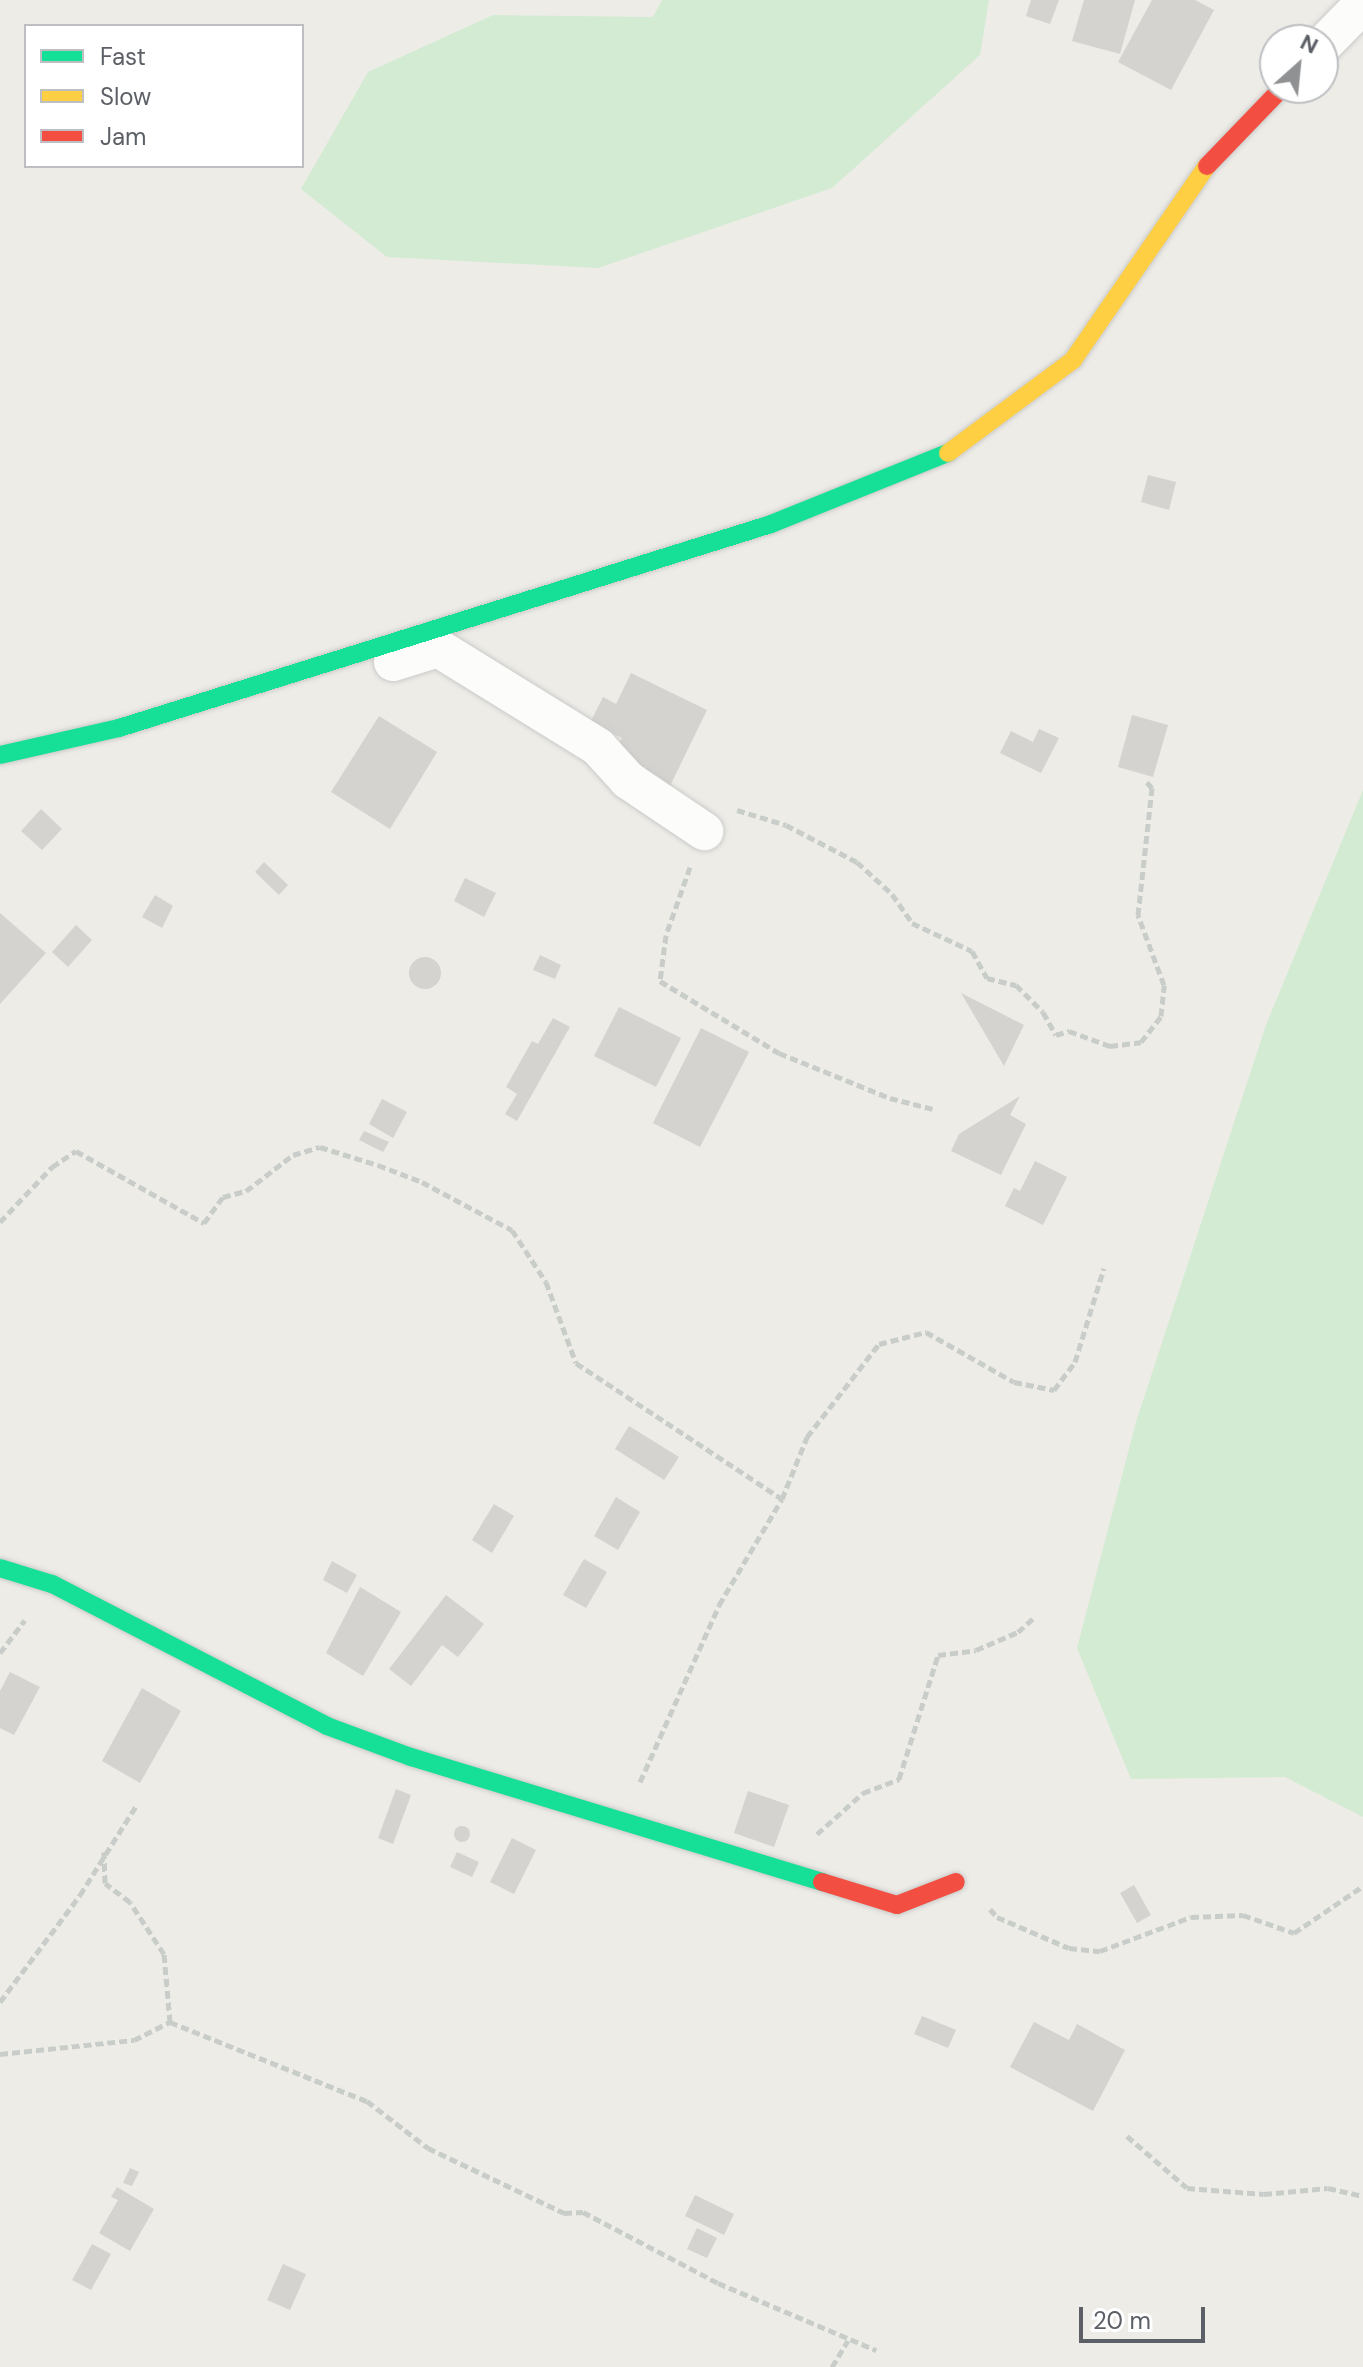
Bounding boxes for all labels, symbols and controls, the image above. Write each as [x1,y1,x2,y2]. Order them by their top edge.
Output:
legend [24,24,304,168]
north arrow [1259,24,1339,104]
text: N [1295,27,1323,61]
text: Fast [100,41,146,72]
text: Slow [100,81,151,112]
text: Jam [100,121,146,152]
scale bar [1083,2291,1209,2341]
text: 20 m [1093,2305,1151,2336]

